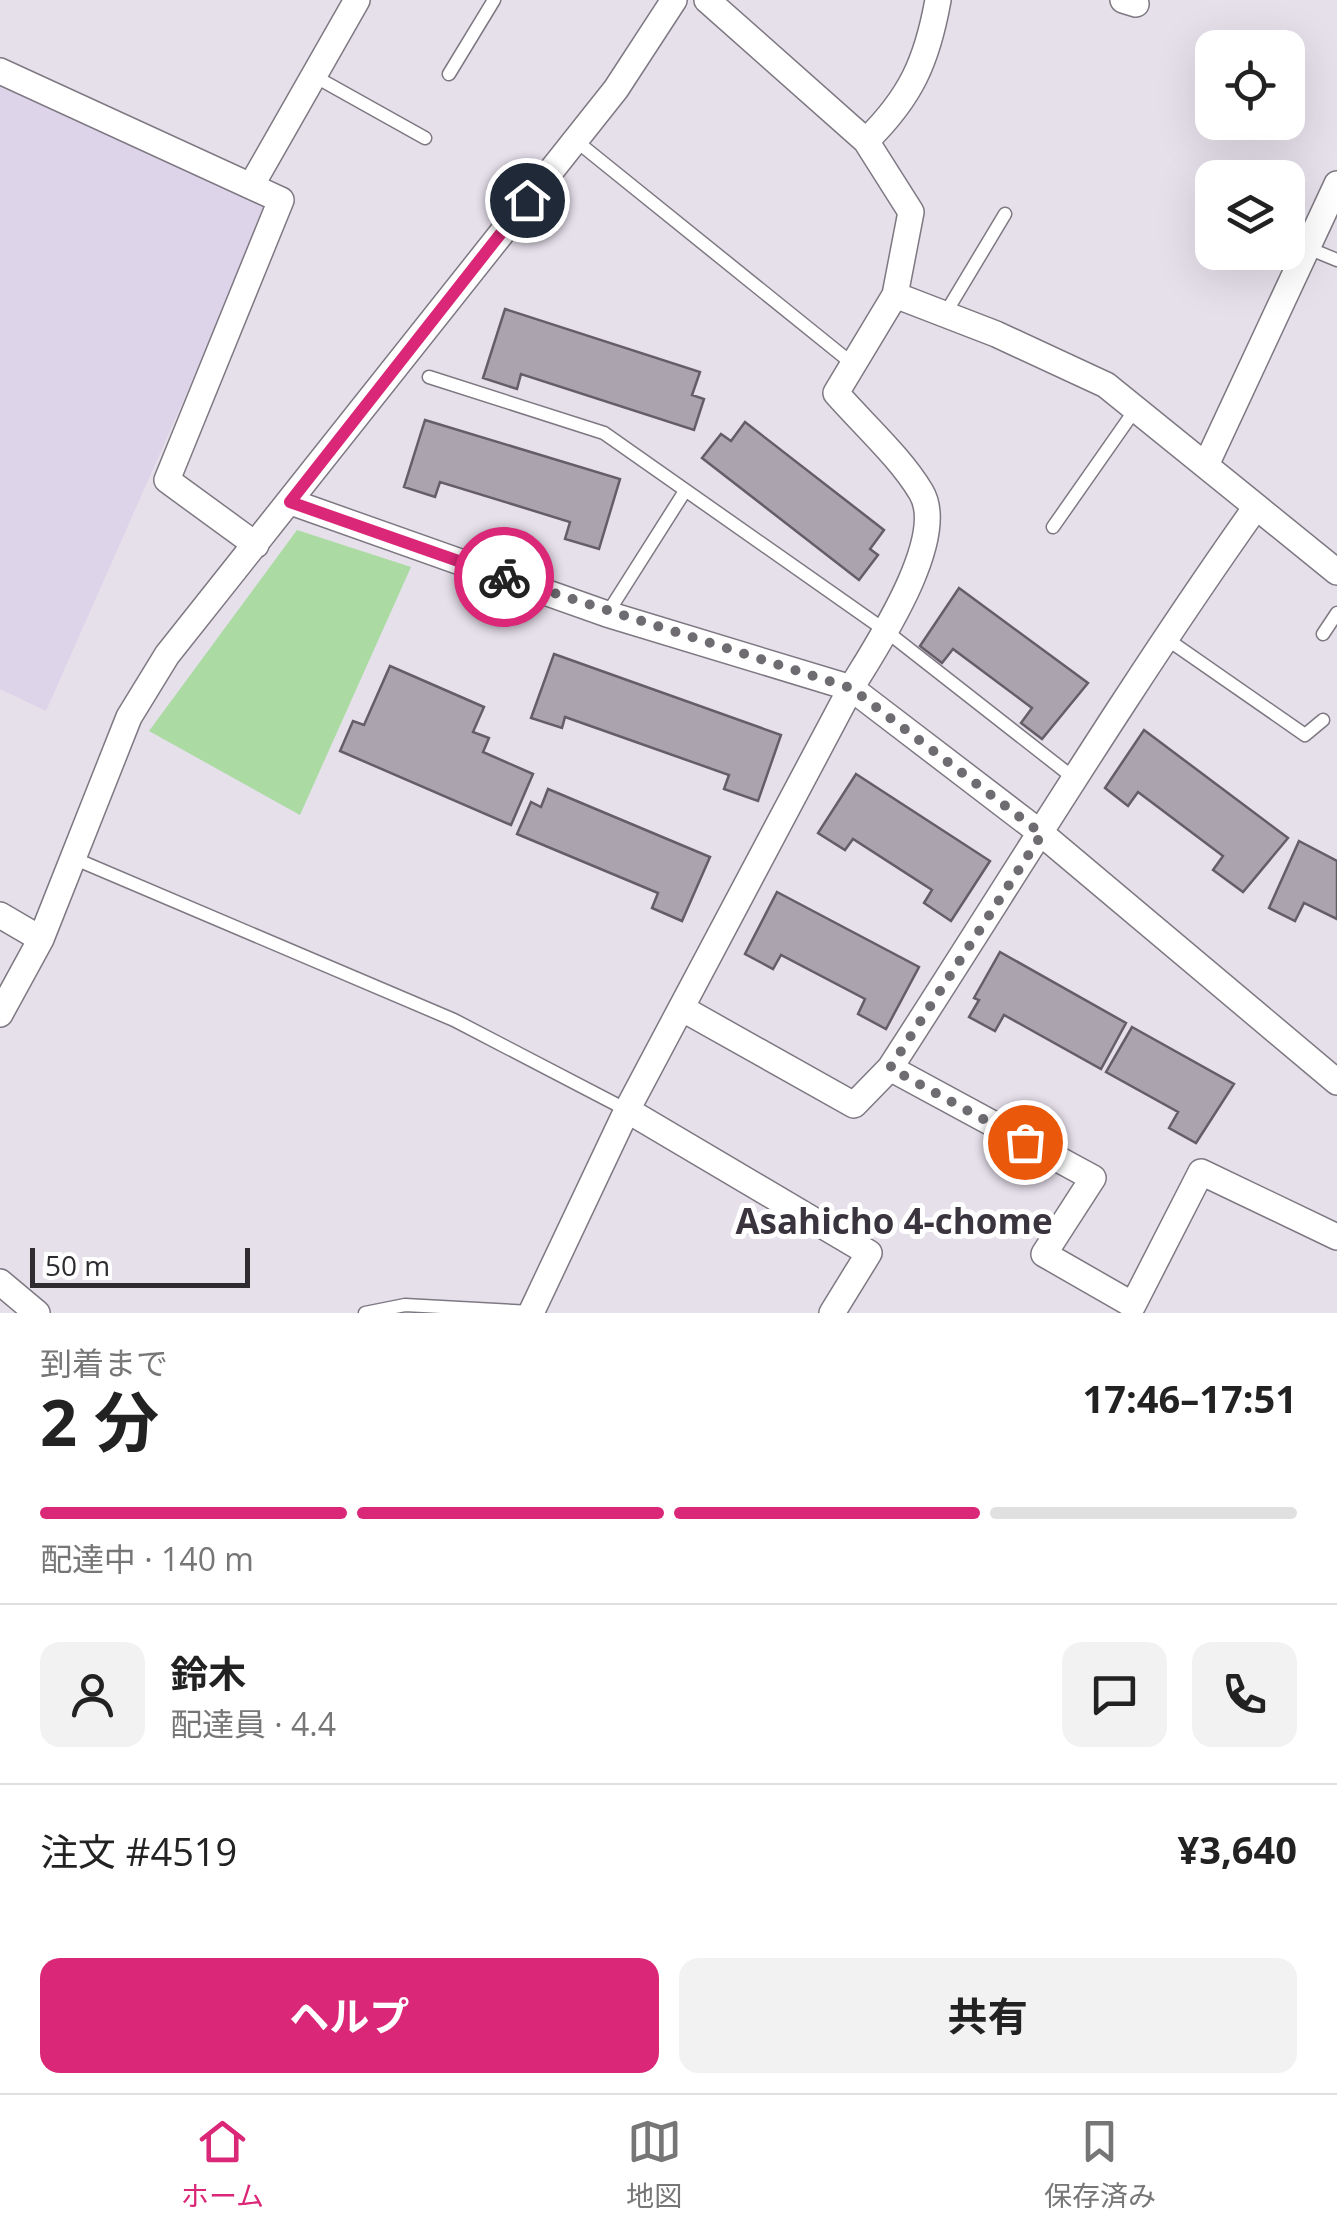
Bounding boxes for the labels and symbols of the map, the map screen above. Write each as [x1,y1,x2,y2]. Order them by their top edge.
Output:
pin [485,158,570,243]
courier [454,527,554,627]
pin [983,1100,1068,1185]
district label: Asahicho 4-chome [735,1197,1053,1244]
scale bar [30,1243,250,1288]

